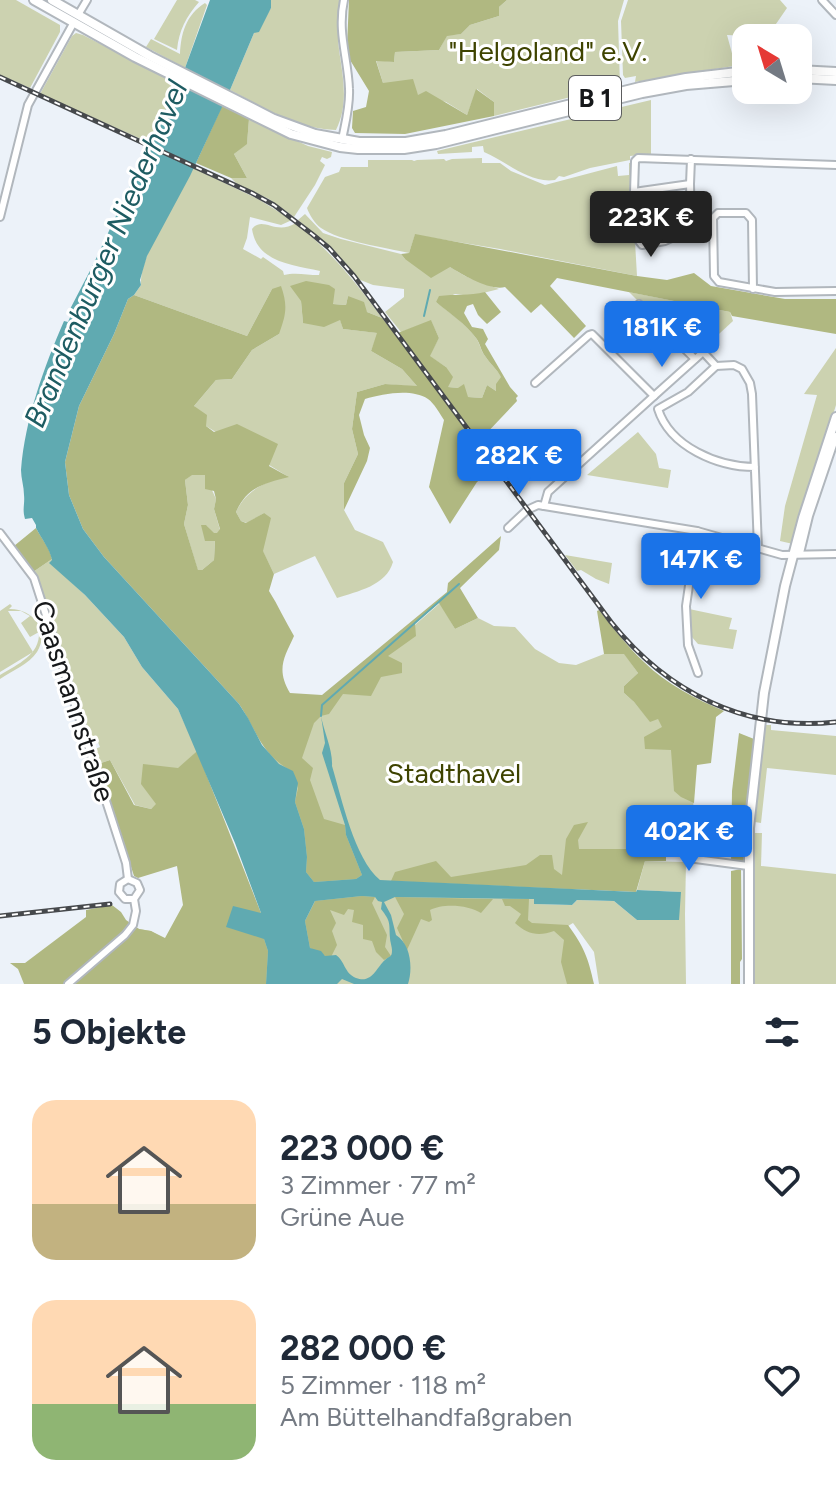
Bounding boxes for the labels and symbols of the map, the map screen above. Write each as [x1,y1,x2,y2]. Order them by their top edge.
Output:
north arrow [732,24,812,104]
park label: "Helgoland" e.V. [449,34,647,68]
water label: Brandenburger Niederhavel [16,74,196,433]
road number: B 1 [569,76,621,120]
pin: 223K € [586,191,716,259]
pin: 181K € [597,301,727,369]
pin: 282K € [454,429,584,497]
pin: 147K € [636,533,766,601]
street label: Caasmannstraße [25,596,123,806]
park label: Stadthavel [387,756,521,790]
pin: 402K € [624,805,754,873]

